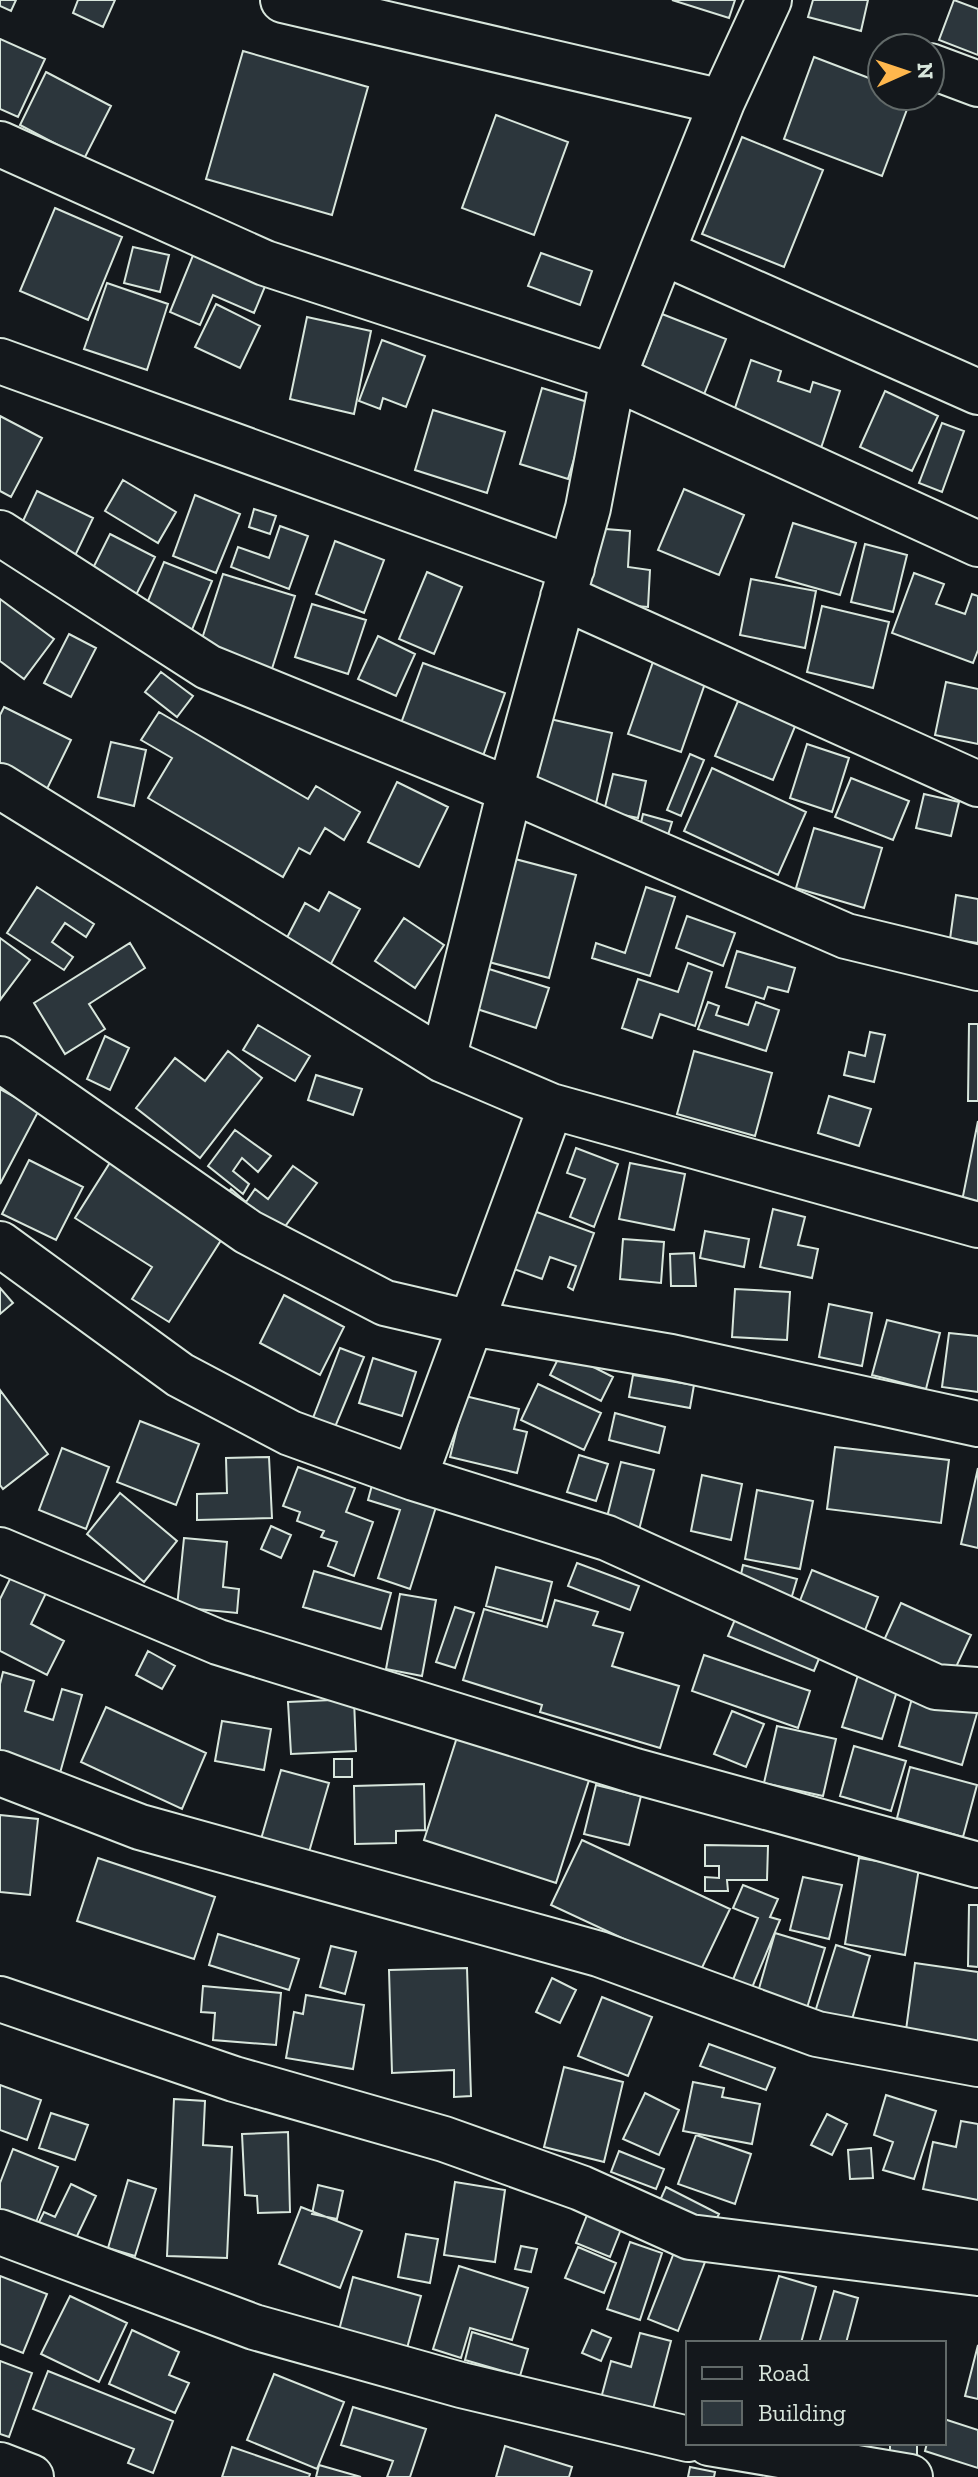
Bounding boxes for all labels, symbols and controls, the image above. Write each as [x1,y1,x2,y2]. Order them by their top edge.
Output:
north arrow [866,32,946,112]
text: N [912,62,939,80]
legend [686,2341,946,2445]
text: Road [758,2358,810,2387]
text: Building [758,2398,846,2427]

